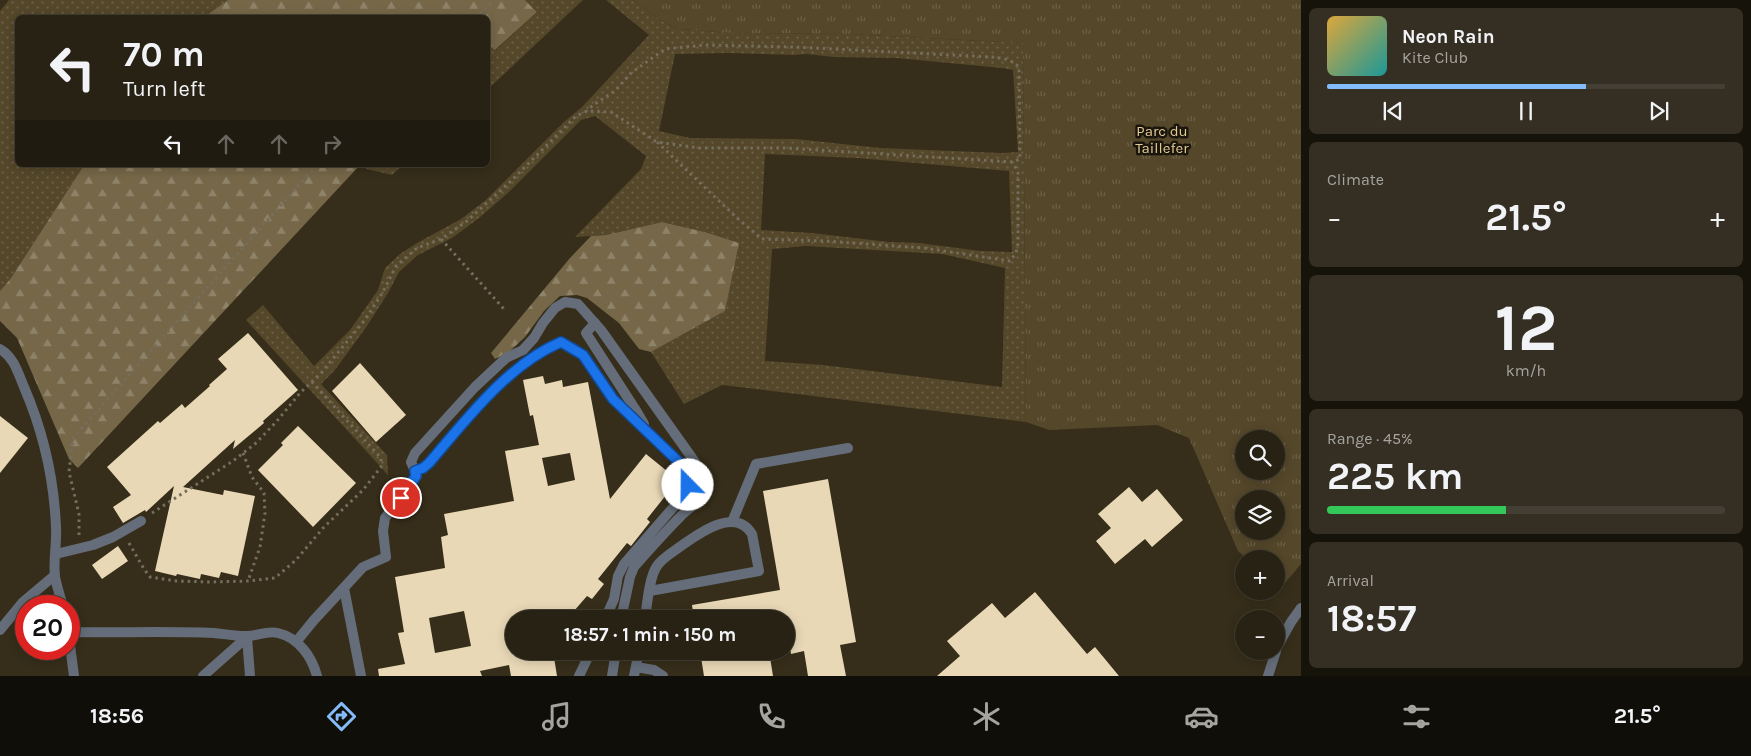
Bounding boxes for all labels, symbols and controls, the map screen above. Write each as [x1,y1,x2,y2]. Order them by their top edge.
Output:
text: Neon Rain [1402,26,1495,48]
text: 70 m [123,34,205,75]
icon: left [40,35,105,100]
text: Kite Club [1402,48,1468,67]
text: Turn left [123,76,206,102]
icon: previous [1379,97,1407,125]
icon: pause [1512,97,1540,125]
icon: next [1645,97,1673,125]
park label: Parc du Taillefer [1135,122,1189,157]
icon: left [159,130,187,158]
icon: ahead [212,130,240,158]
icon: ahead [265,130,293,158]
icon: right [318,130,346,158]
text: Climate [1327,170,1384,189]
text: 21.5° [1485,195,1567,240]
text: − [1327,201,1342,234]
text: + [1710,201,1725,234]
text: 12 [1495,290,1557,366]
text: km/h [1506,361,1546,380]
text: Range · 45% [1327,429,1413,448]
map controls [1235,430,1285,660]
button: search [1235,430,1285,480]
text: 225 km [1327,454,1463,499]
position arrow [661,458,713,510]
pin [380,477,422,519]
icon: arrive [387,484,415,512]
button: layers [1235,490,1285,540]
button: + [1235,550,1285,600]
text: Arrival [1327,571,1374,590]
speed limit sign: 20 [15,595,80,660]
text: 18:57 [1327,596,1416,641]
button: − [1235,610,1285,660]
text: 18:57 · 1 min · 150 m [564,624,736,646]
icon: directions [324,699,359,734]
icon: music [539,699,574,734]
icon: phone [754,699,789,734]
icon: climate [969,699,1004,734]
icon: car [1184,699,1219,734]
icon: filters [1399,699,1434,734]
text: 18:56 [90,703,144,729]
text: 21.5° [1614,703,1661,729]

